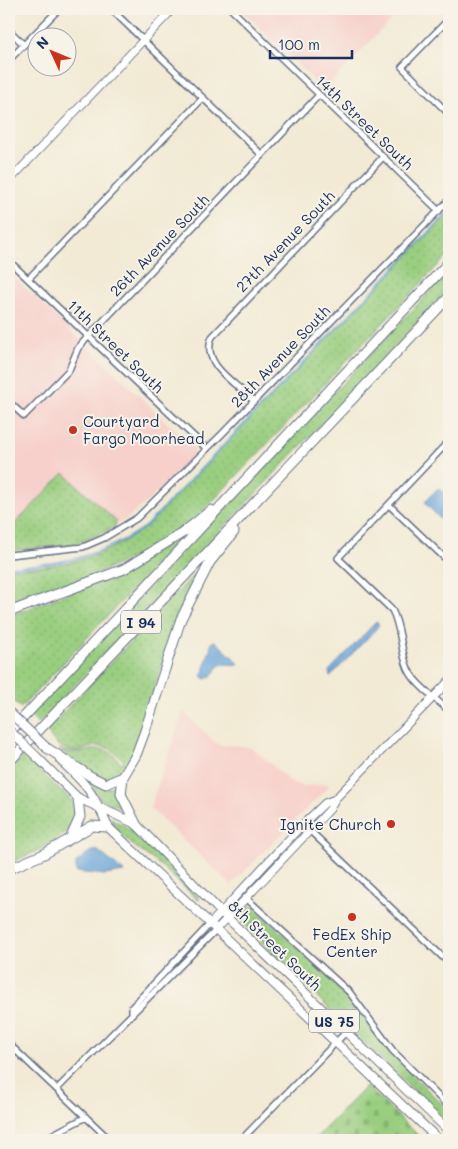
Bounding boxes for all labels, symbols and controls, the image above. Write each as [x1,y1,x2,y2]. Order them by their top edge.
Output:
north arrow [28,28,78,78]
scale bar [270,28,353,60]
text: N [32,32,53,53]
text: 100 m [278,34,320,54]
street label: 14th Street South [312,70,418,174]
street label: 27th Avenue South [231,186,339,296]
street label: 26th Avenue South [105,190,213,300]
street label: 11th Street South [64,295,168,397]
street label: 28th Avenue South [226,301,334,411]
place label: Courtyard Fargo Moorhead [83,411,205,448]
marker: Courtyard Fargo Moorhead [67,424,79,436]
road number: I 94 [121,610,161,634]
place label: Ignite Church [280,814,381,834]
marker: Ignite Church [385,818,397,830]
street label: 8th Street South [224,895,326,995]
marker: FedEx Ship Center [346,911,358,923]
place label: FedEx Ship Center [313,924,391,961]
road number: US 75 [309,1009,359,1032]

